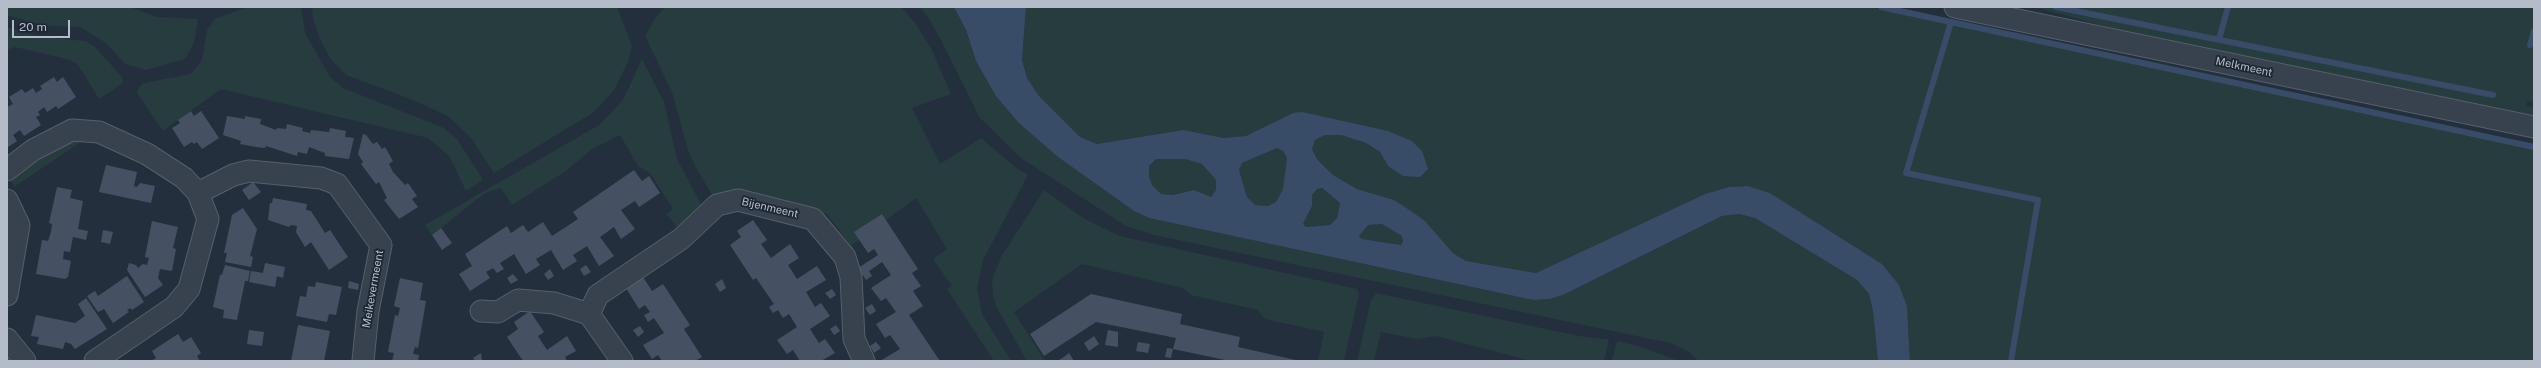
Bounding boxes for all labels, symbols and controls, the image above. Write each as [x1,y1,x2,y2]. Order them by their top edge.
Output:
scale bar [14,12,72,38]
text: 20 m [19,20,47,34]
street label: Melkmeent [2214,55,2274,79]
street label: Bijenmeent [740,195,800,221]
street label: Meikevermeent [360,249,386,329]

